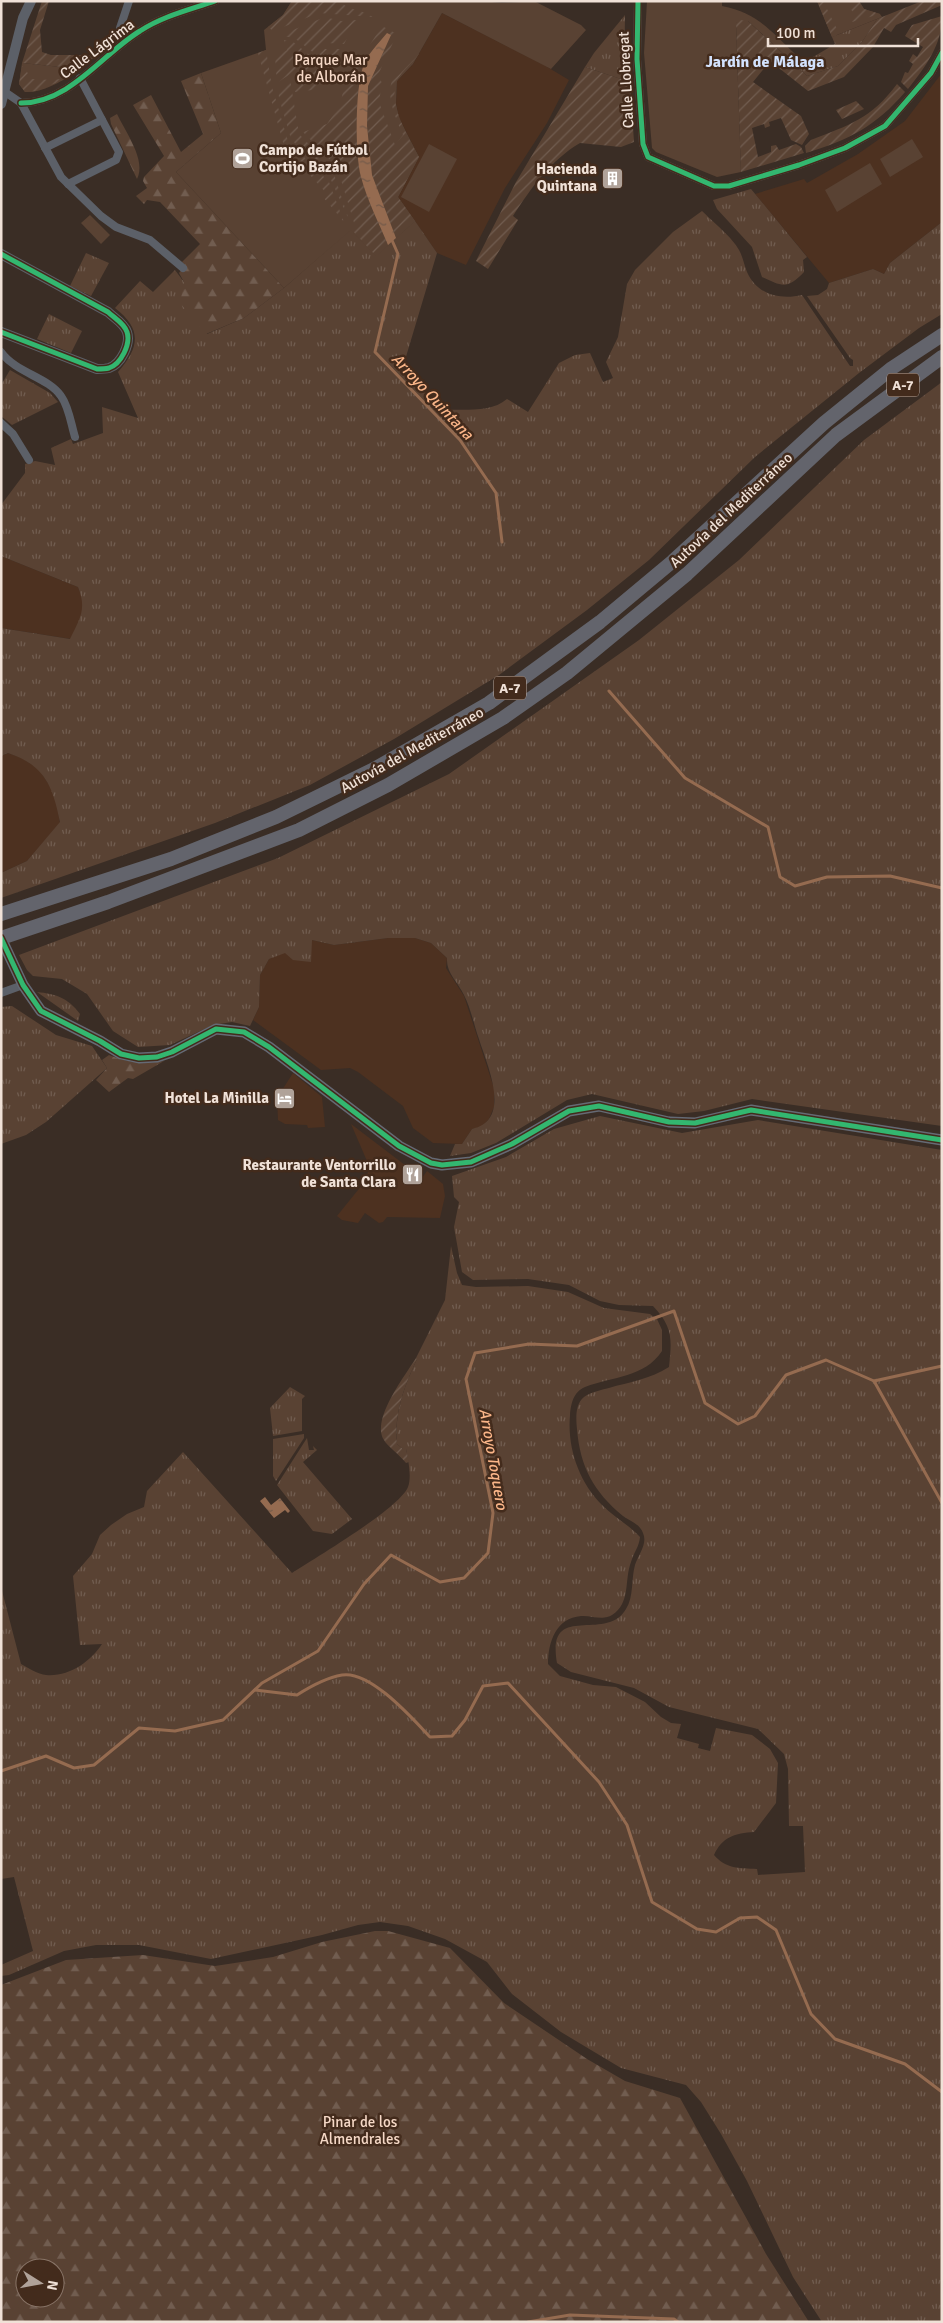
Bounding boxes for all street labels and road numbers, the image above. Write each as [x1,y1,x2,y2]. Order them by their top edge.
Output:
street label: Calle Lágrima [56,15,138,83]
street label: Calle Llobregat [614,31,638,129]
road number: A-7 [887,374,919,396]
street label: Autovía del Mediterráneo [666,448,796,572]
road number: A-7 [494,676,526,700]
street label: Autovía del Mediterráneo [337,703,487,797]

